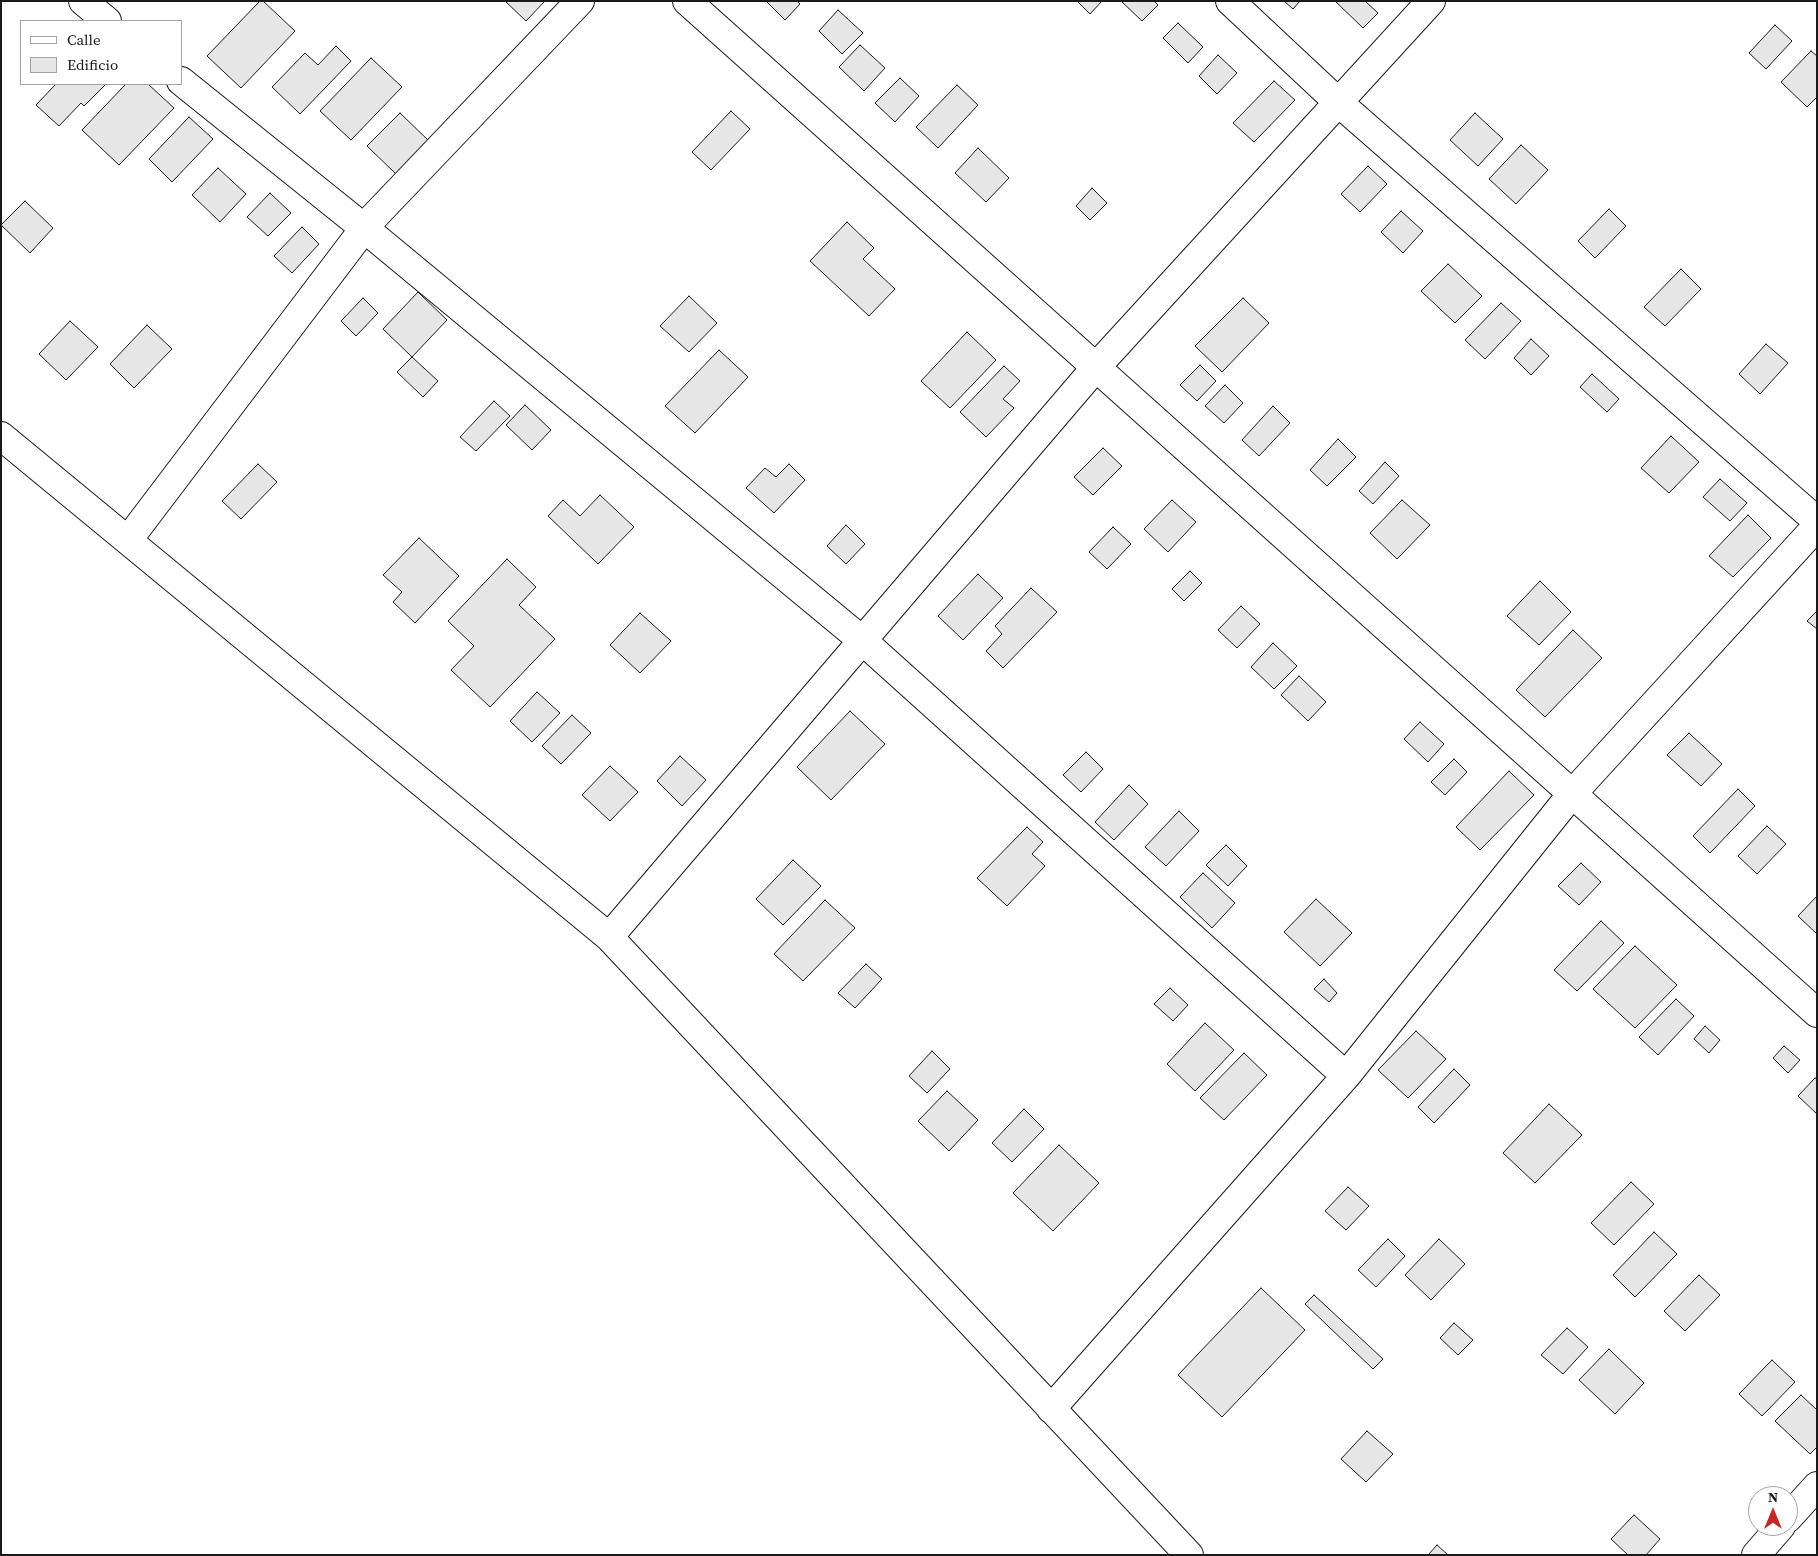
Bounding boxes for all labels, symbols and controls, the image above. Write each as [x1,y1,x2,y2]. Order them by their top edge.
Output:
legend [20,20,182,85]
text: Calle [67,29,101,50]
text: Edificio [67,54,118,75]
north arrow [1748,1486,1798,1536]
text: N [1768,1487,1778,1507]

